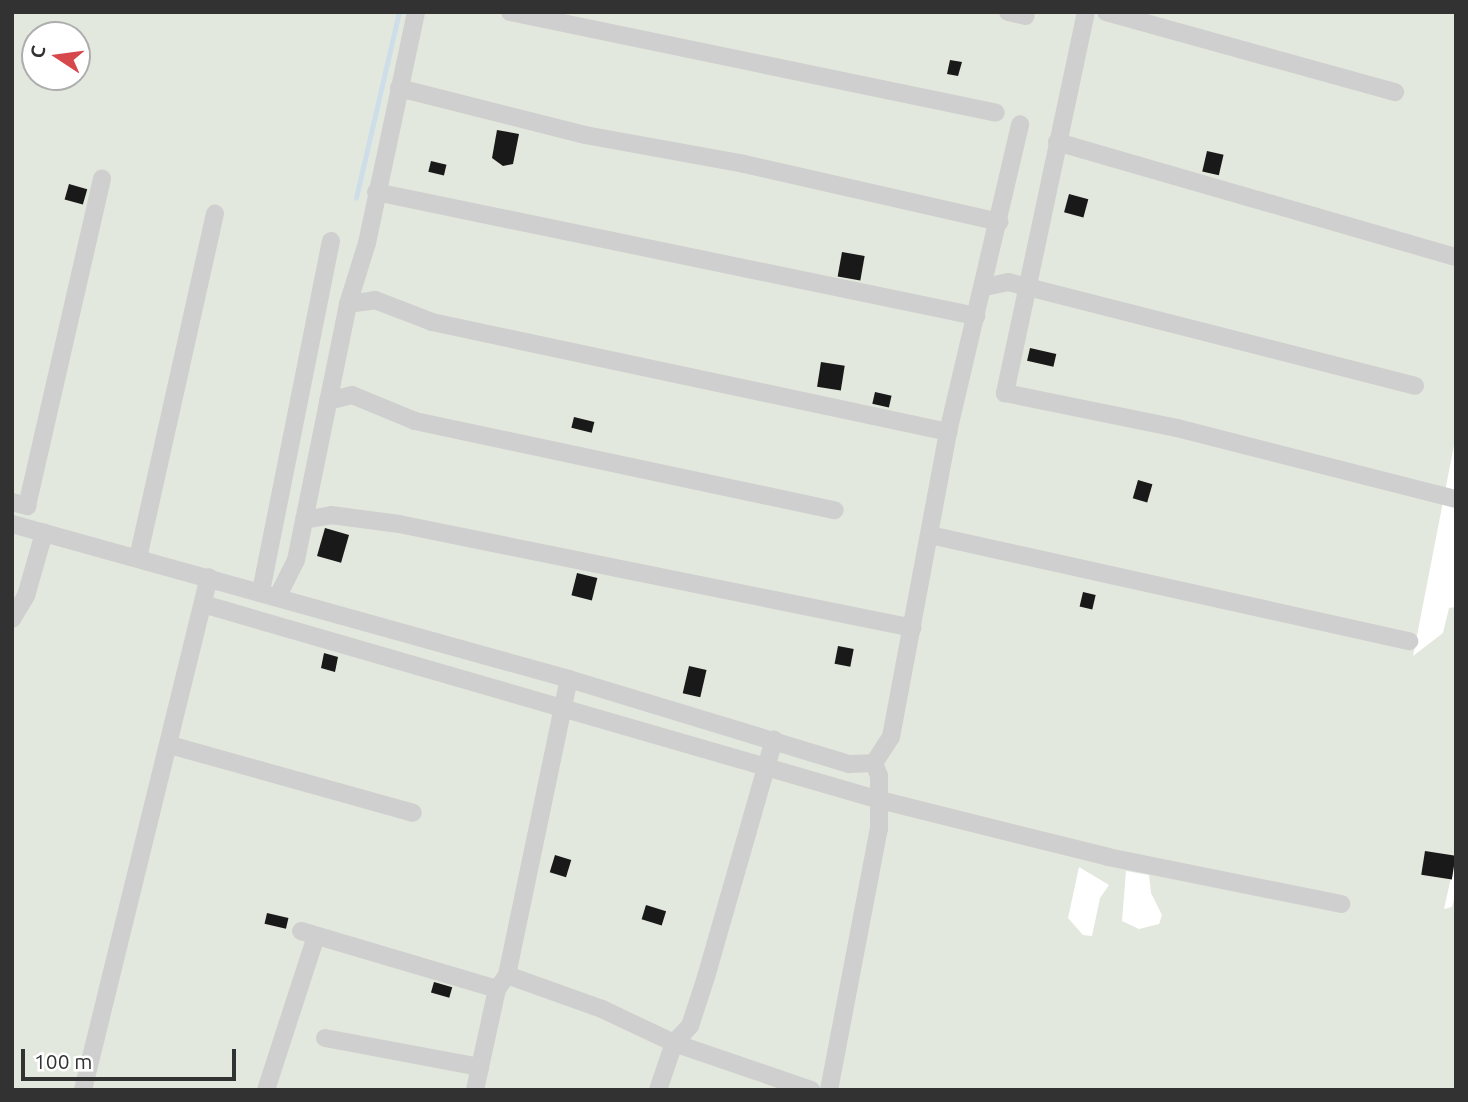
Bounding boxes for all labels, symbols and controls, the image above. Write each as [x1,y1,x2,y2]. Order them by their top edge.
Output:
north arrow [21,21,91,91]
text: С [25,43,50,60]
scale bar [24,1036,240,1080]
text: 100 m [34,1049,92,1073]

